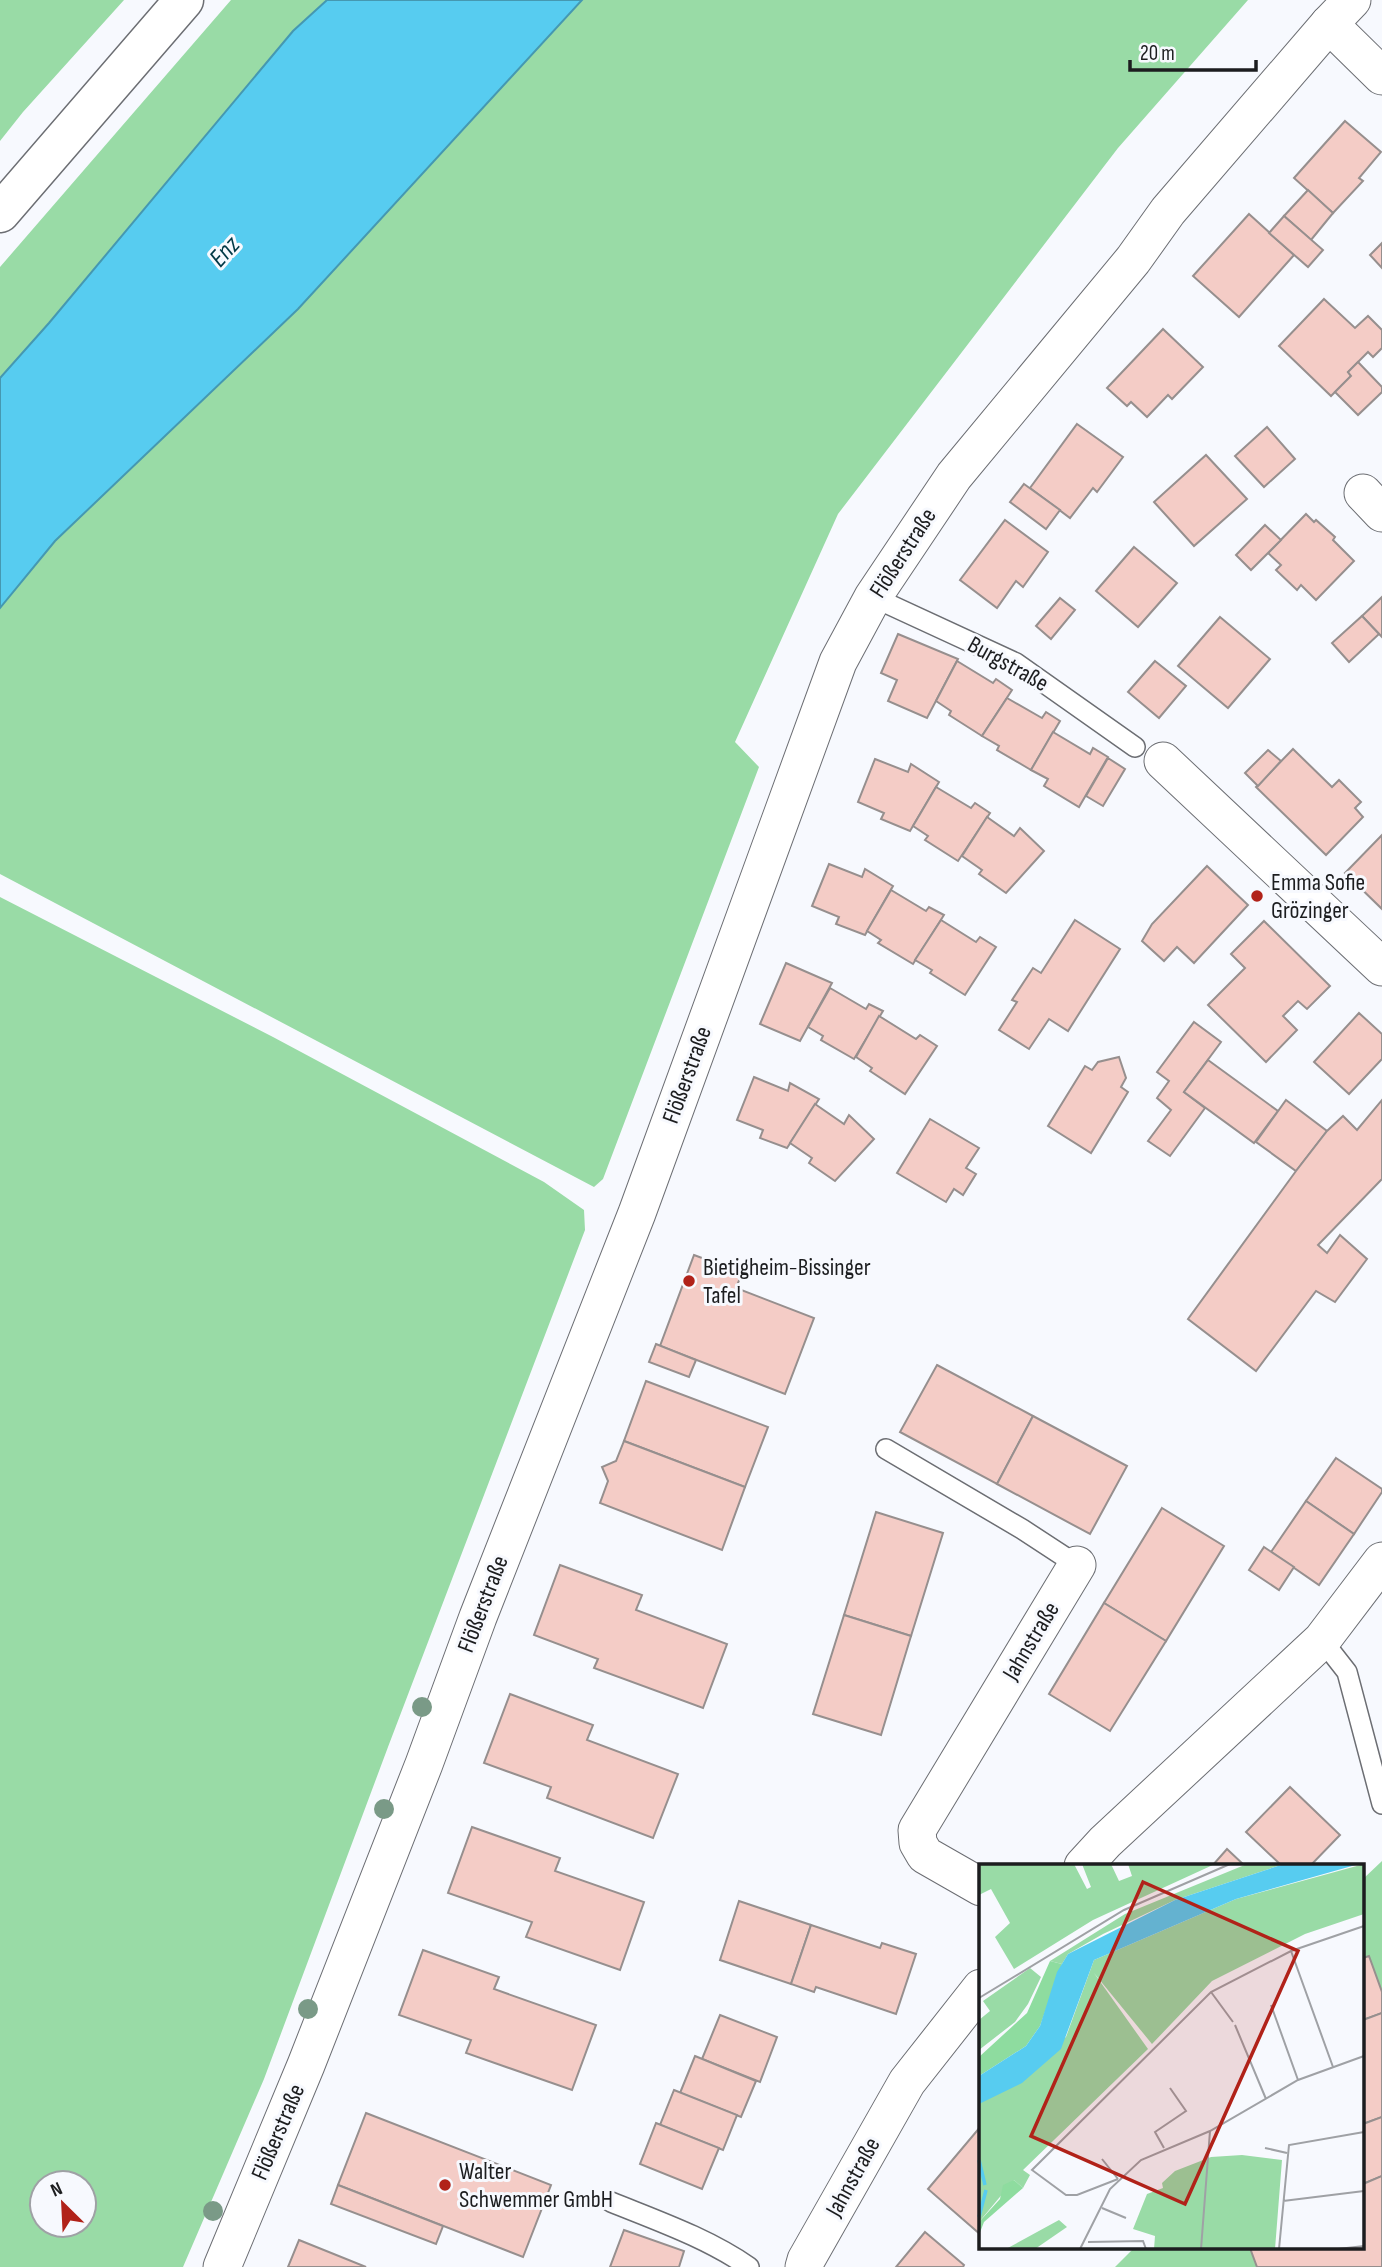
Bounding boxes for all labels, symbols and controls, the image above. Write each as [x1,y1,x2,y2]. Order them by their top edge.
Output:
scale bar [1130,28,1256,72]
text: 20 m [1140,41,1175,66]
water label: Enz [203,230,247,274]
street label: Flößerstraße [863,503,943,603]
street label: Burgstraße [963,630,1053,698]
place label: Emma Sofie Grözinger [1271,868,1365,925]
marker: Emma Sofie Grözinger [1249,888,1265,904]
street label: Flößerstraße [656,1022,718,1128]
place label: Bietigheim-Bissinger Tafel [703,1253,871,1310]
marker: Bietigheim-Bissinger Tafel [681,1273,697,1289]
street label: Flößerstraße [451,1552,515,1656]
street label: Jahnstraße [996,1597,1066,1686]
inset map [979,1864,1364,2250]
street label: Flößerstraße [245,2080,311,2184]
street label: Jahnstraße [819,2132,887,2223]
place label: Walter Schwemmer GmbH [459,2157,613,2214]
north arrow [28,2169,98,2239]
text: N [47,2177,66,2202]
marker: Walter Schwemmer GmbH [437,2177,453,2193]

